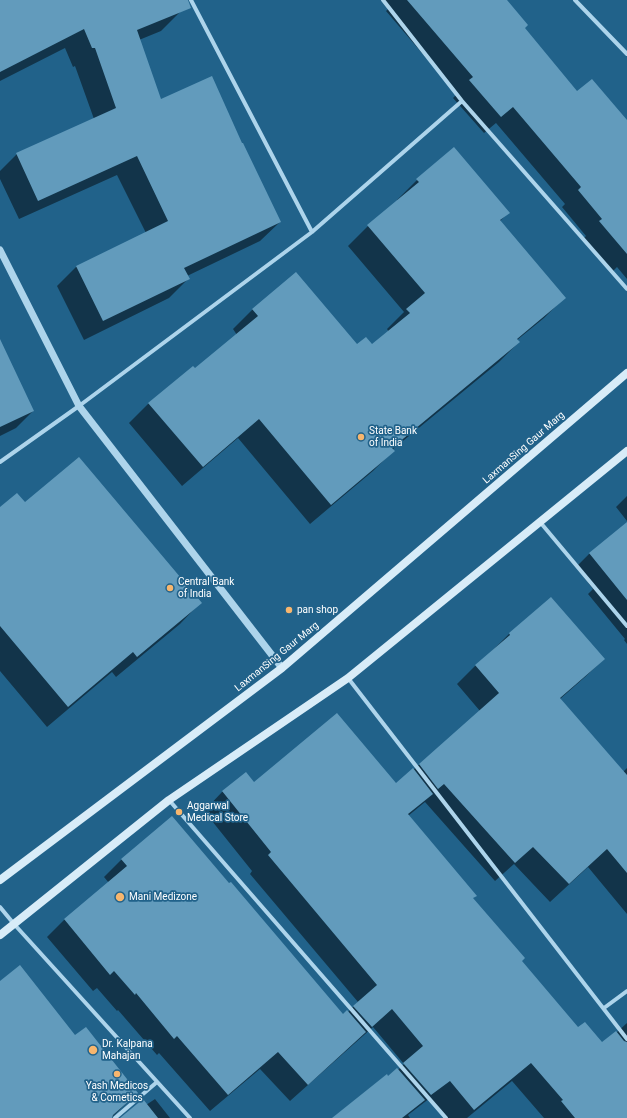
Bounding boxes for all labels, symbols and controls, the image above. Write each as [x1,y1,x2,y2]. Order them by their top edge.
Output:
street label: LaxmanSing Gaur Marg [481,409,567,487]
place label: State Bank of India [369,425,417,448]
marker: State Bank of India [356,432,366,442]
place label: Central Bank of India [178,576,234,600]
marker: Central Bank of India [165,583,175,593]
place label: pan shop [297,604,338,616]
marker: pan shop [284,605,294,615]
street label: LaxmanSing Gaur Marg [233,620,321,694]
place label: Aggarwal Medical Store [187,800,248,824]
marker: Aggarwal Medical Store [174,807,184,817]
marker: Mani Medizone [114,891,126,903]
place label: Mani Medizone [129,891,197,903]
place label: Dr. Kalpana Mahajan [102,1038,153,1062]
marker: Dr. Kalpana Mahajan [87,1044,99,1056]
marker: Yash Medicos & Cometics [112,1069,122,1079]
place label: Yash Medicos & Cometics [86,1080,148,1104]

